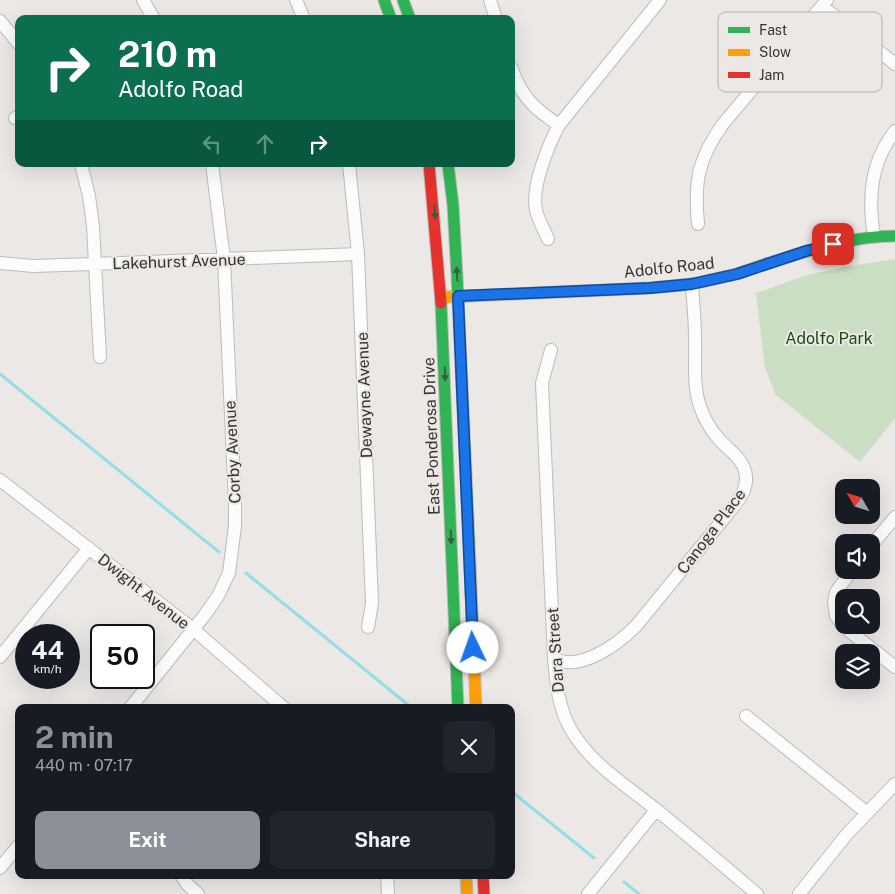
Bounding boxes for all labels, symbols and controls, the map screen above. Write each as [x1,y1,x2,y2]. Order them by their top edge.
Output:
legend [718,12,882,92]
text: Fast [759,22,787,38]
text: 210 m [118,34,217,75]
icon: right [35,35,100,100]
text: Slow [759,44,791,60]
text: Jam [759,67,784,83]
text: Adolfo Road [118,76,243,102]
icon: left [198,130,226,158]
icon: ahead [251,130,279,158]
icon: right [304,130,332,158]
one-way arrow [431,204,439,220]
pin [812,223,854,265]
icon: arrive [819,230,847,258]
street label: Lakehurst Avenue [112,250,246,273]
street label: Adolfo Road [623,253,715,282]
one-way arrow [452,266,460,282]
park label: Adolfo Park [785,329,873,348]
street label: Dewayne Avenue [353,331,376,459]
street label: East Ponderosa Drive [419,357,444,515]
one-way arrow [441,367,449,383]
street label: Corby Avenue [220,400,245,504]
north arrow [835,479,880,524]
map controls [835,479,880,689]
street label: Canoga Place [673,485,750,578]
one-way arrow [448,529,456,545]
button: sound [835,534,880,579]
street label: Dwight Avenue [94,550,193,633]
button: search [835,589,880,634]
street label: Dara Street [543,607,568,693]
position arrow [446,621,498,673]
speed limit sign: 50 [90,624,155,689]
text: 44 [31,635,64,665]
button: layers [835,644,880,689]
text: km/h [33,662,62,676]
text: 2 min [35,719,114,755]
button: close [443,721,495,773]
text: 440 m · 07:17 [35,756,133,775]
button: Exit [35,811,260,869]
button: Share [270,811,495,869]

